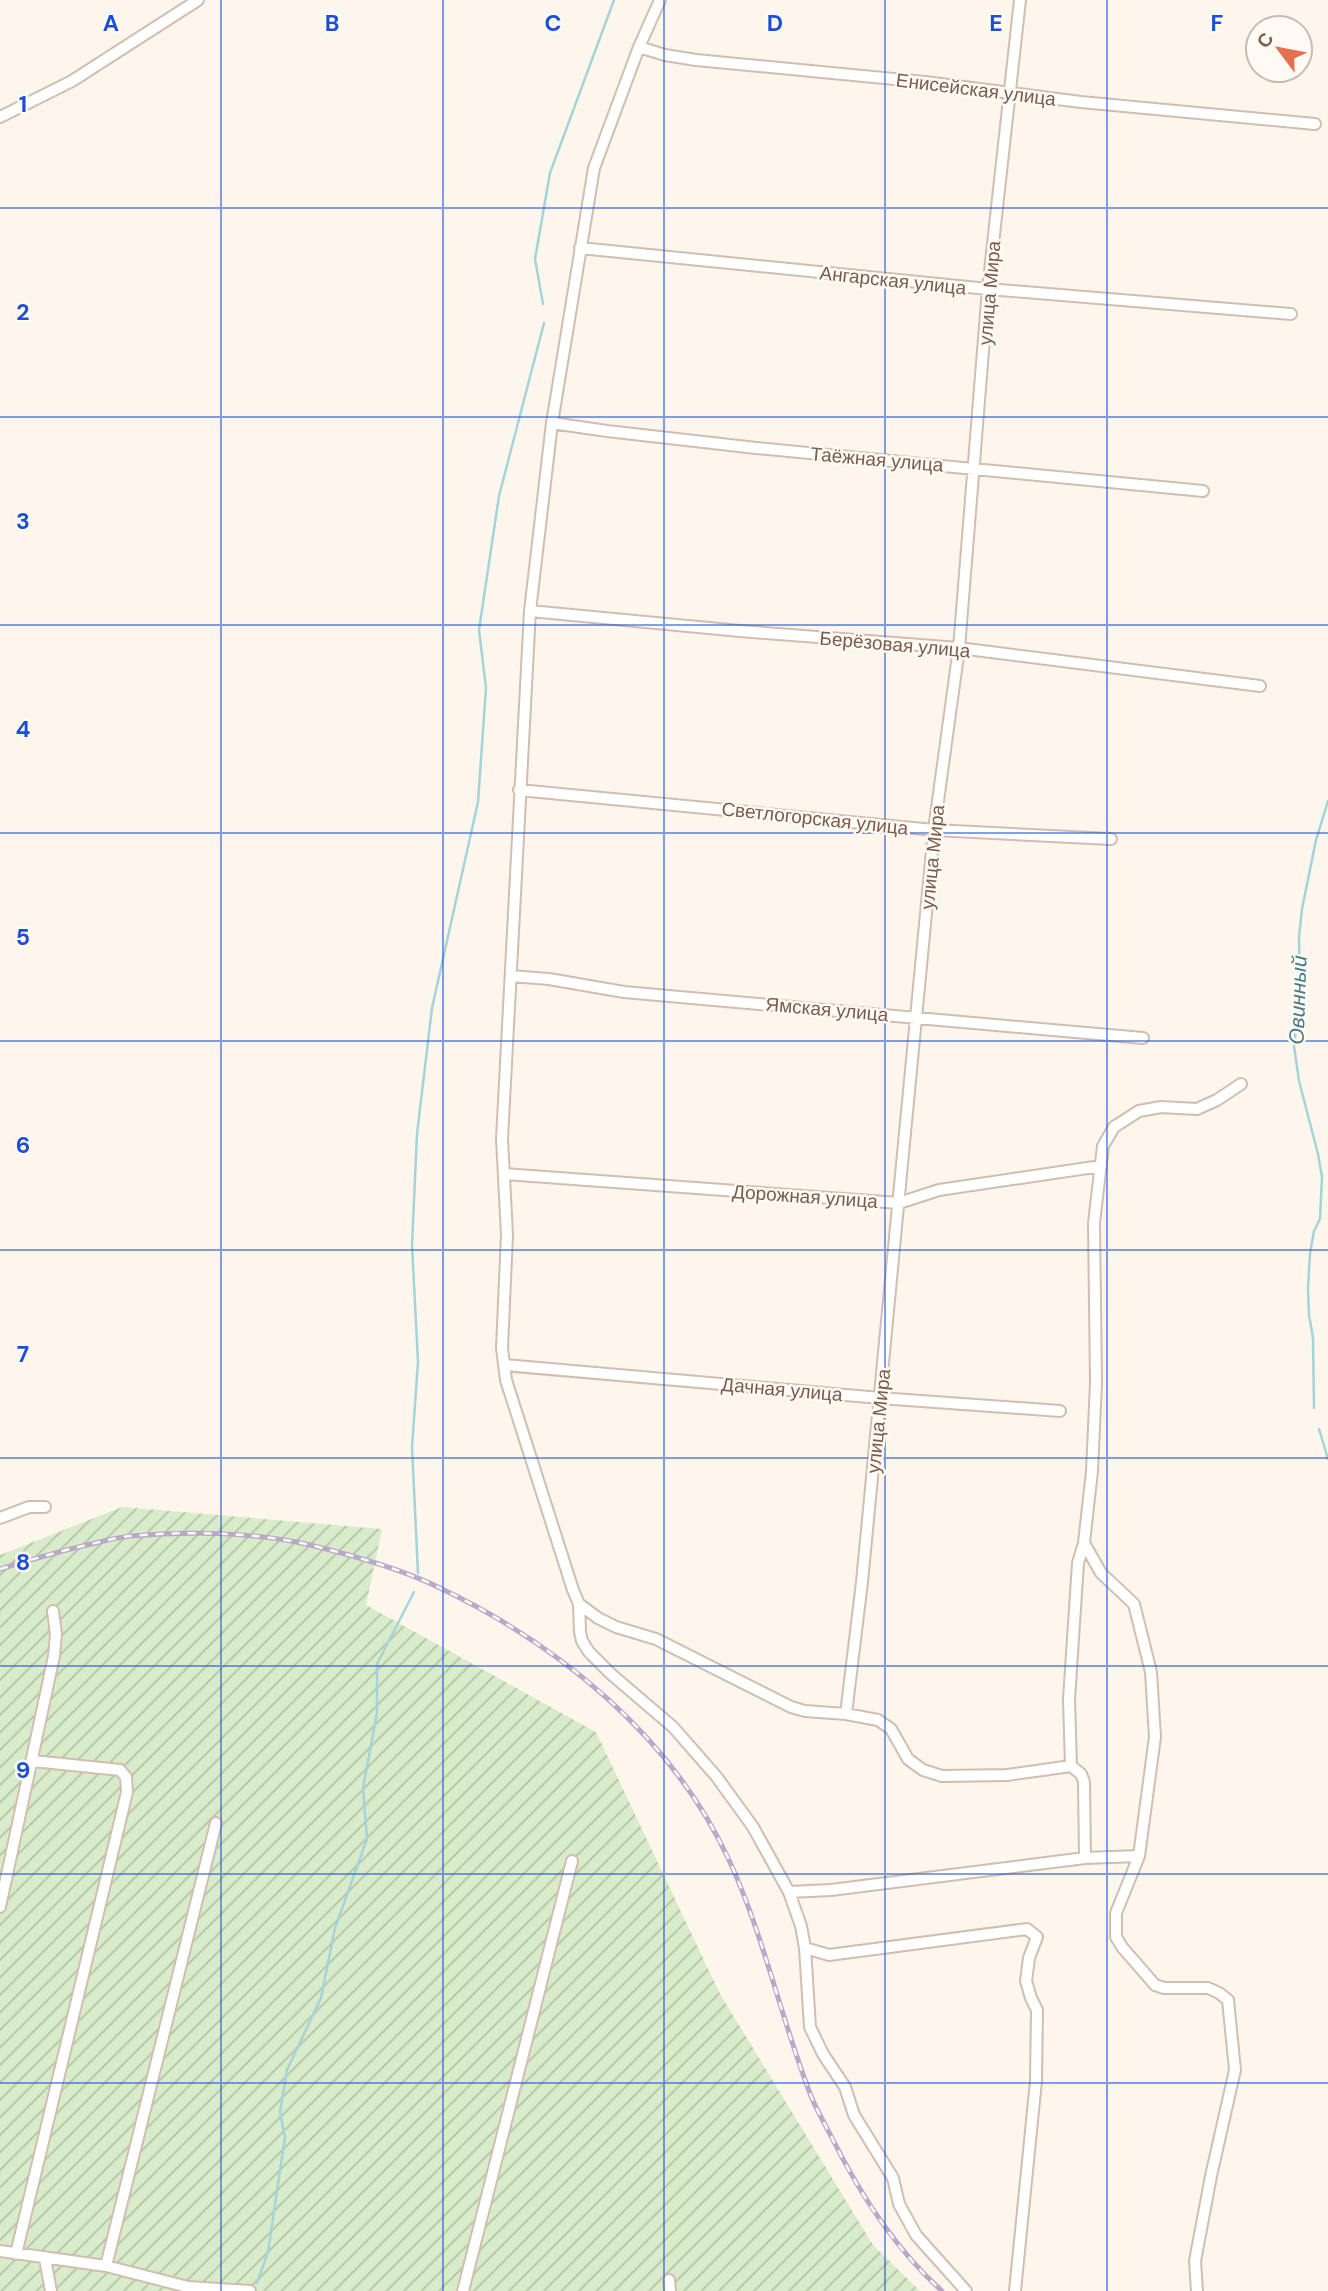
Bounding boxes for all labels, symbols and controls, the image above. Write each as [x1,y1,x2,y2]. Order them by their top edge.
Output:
text: A [103,8,119,38]
text: B [325,8,339,38]
text: C [545,8,561,38]
text: D [767,8,783,38]
text: E [989,8,1003,38]
text: F [1211,8,1224,38]
north arrow [1244,14,1314,84]
text: С [1251,28,1279,53]
street label: Енисейская улица [895,67,1058,112]
text: 1 [19,89,27,119]
street label: улица Мира [972,239,1007,346]
street label: Ангарская улица [818,260,968,301]
text: 2 [16,297,30,327]
street label: Таёжная улица [810,441,945,478]
text: 3 [16,506,30,536]
street label: Берёзовая улица [819,625,972,664]
text: 4 [16,714,31,744]
street label: Светлогорская улица [720,796,910,841]
street label: улица Мира [915,803,950,911]
text: 5 [16,922,30,952]
water label: Овинный [1282,955,1314,1045]
street label: Ямская улица [765,992,890,1027]
text: 6 [16,1130,30,1160]
street label: Дорожная улица [731,1179,879,1214]
text: 7 [17,1339,29,1369]
street label: улица Мира [861,1367,896,1475]
street label: Дачная улица [720,1372,844,1407]
text: 8 [16,1547,30,1577]
text: 9 [16,1755,30,1785]

